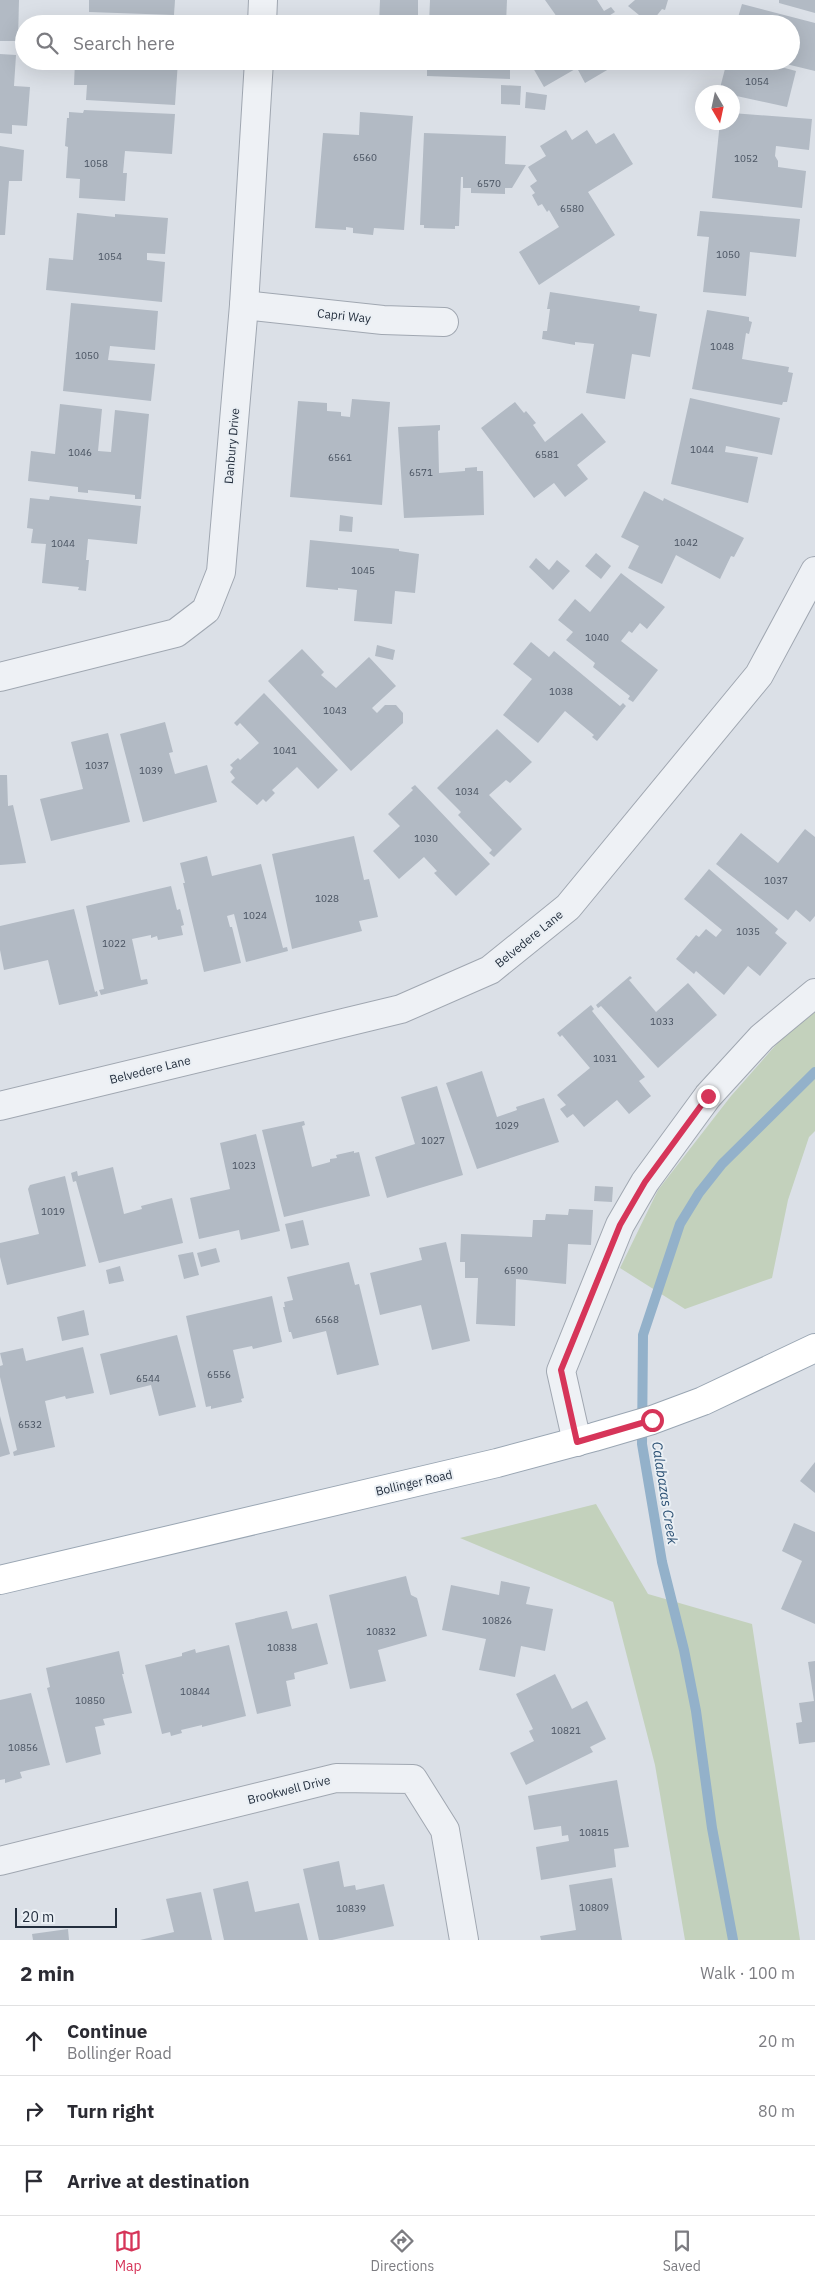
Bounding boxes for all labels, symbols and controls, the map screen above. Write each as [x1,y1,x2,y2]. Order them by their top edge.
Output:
search box [15,15,800,70]
icon: search [33,29,61,57]
text: Search here [73,31,175,55]
house number: 1054 [745,75,769,88]
north arrow [695,85,740,130]
house number: 6560 [353,151,377,164]
house number: 1052 [734,152,758,165]
house number: 1058 [84,157,108,170]
house number: 6570 [477,177,501,190]
house number: 6580 [560,202,584,215]
house number: 1050 [716,248,740,261]
house number: 1054 [98,250,122,263]
street label: Capri Way [316,305,372,326]
house number: 1048 [710,340,734,353]
house number: 1050 [75,349,99,362]
street label: Danbury Drive [221,407,242,485]
house number: 1044 [690,443,714,456]
house number: 1046 [68,446,92,459]
house number: 6581 [535,448,559,461]
house number: 6561 [328,451,352,464]
house number: 6571 [409,466,433,479]
house number: 1042 [674,536,698,549]
house number: 1044 [51,537,75,550]
house number: 1045 [351,564,375,577]
house number: 1040 [585,631,609,644]
house number: 1038 [549,685,573,698]
house number: 1043 [323,704,347,717]
house number: 1041 [273,744,297,757]
house number: 1037 [85,759,109,772]
house number: 1039 [139,764,163,777]
house number: 1034 [455,785,479,798]
house number: 1030 [414,832,438,845]
house number: 1037 [764,874,788,887]
house number: 1028 [315,892,339,905]
street label: Belvedere Lane [492,906,566,971]
house number: 1024 [243,909,267,922]
house number: 1035 [736,925,760,938]
house number: 1022 [102,937,126,950]
house number: 1033 [650,1015,674,1028]
street label: Belvedere Lane [108,1052,192,1087]
house number: 1031 [593,1052,617,1065]
route end [697,1085,720,1108]
house number: 1029 [495,1119,519,1132]
house number: 1027 [421,1134,445,1147]
house number: 1023 [232,1159,256,1172]
house number: 1019 [41,1205,65,1218]
house number: 6590 [504,1264,528,1277]
house number: 6568 [315,1313,339,1326]
house number: 6556 [207,1368,231,1381]
house number: 6544 [136,1372,160,1385]
route start [641,1409,664,1432]
house number: 6532 [18,1418,42,1431]
water label: Calabazas Creek [648,1440,682,1546]
street label: Bollinger Road [374,1466,454,1499]
house number: 10826 [482,1614,512,1627]
house number: 10832 [366,1625,396,1638]
house number: 10838 [267,1641,297,1654]
house number: 10844 [180,1685,210,1698]
house number: 10850 [75,1694,105,1707]
house number: 10821 [551,1724,581,1737]
house number: 10856 [8,1741,38,1754]
street label: Brookwell Drive [246,1772,332,1807]
house number: 10815 [579,1826,609,1839]
house number: 10809 [579,1901,609,1914]
house number: 10839 [336,1902,366,1915]
scale bar [15,1905,118,1928]
text: 20 m [22,1908,54,1926]
text: 2 min [20,1959,75,1987]
text: Walk · 100 m [700,1963,795,1983]
text: Continue [67,2019,147,2043]
icon: ahead [20,2027,48,2055]
text: 20 m [758,2031,795,2051]
text: Bollinger Road [67,2043,172,2063]
icon: right [20,2097,48,2125]
text: Turn right [67,2099,154,2123]
text: 80 m [758,2101,795,2121]
icon: arrive [20,2167,48,2195]
text: Arrive at destination [67,2169,250,2193]
tab: Map [114,2227,142,2275]
tab: Directions [371,2227,434,2275]
tab: Saved [663,2227,701,2275]

